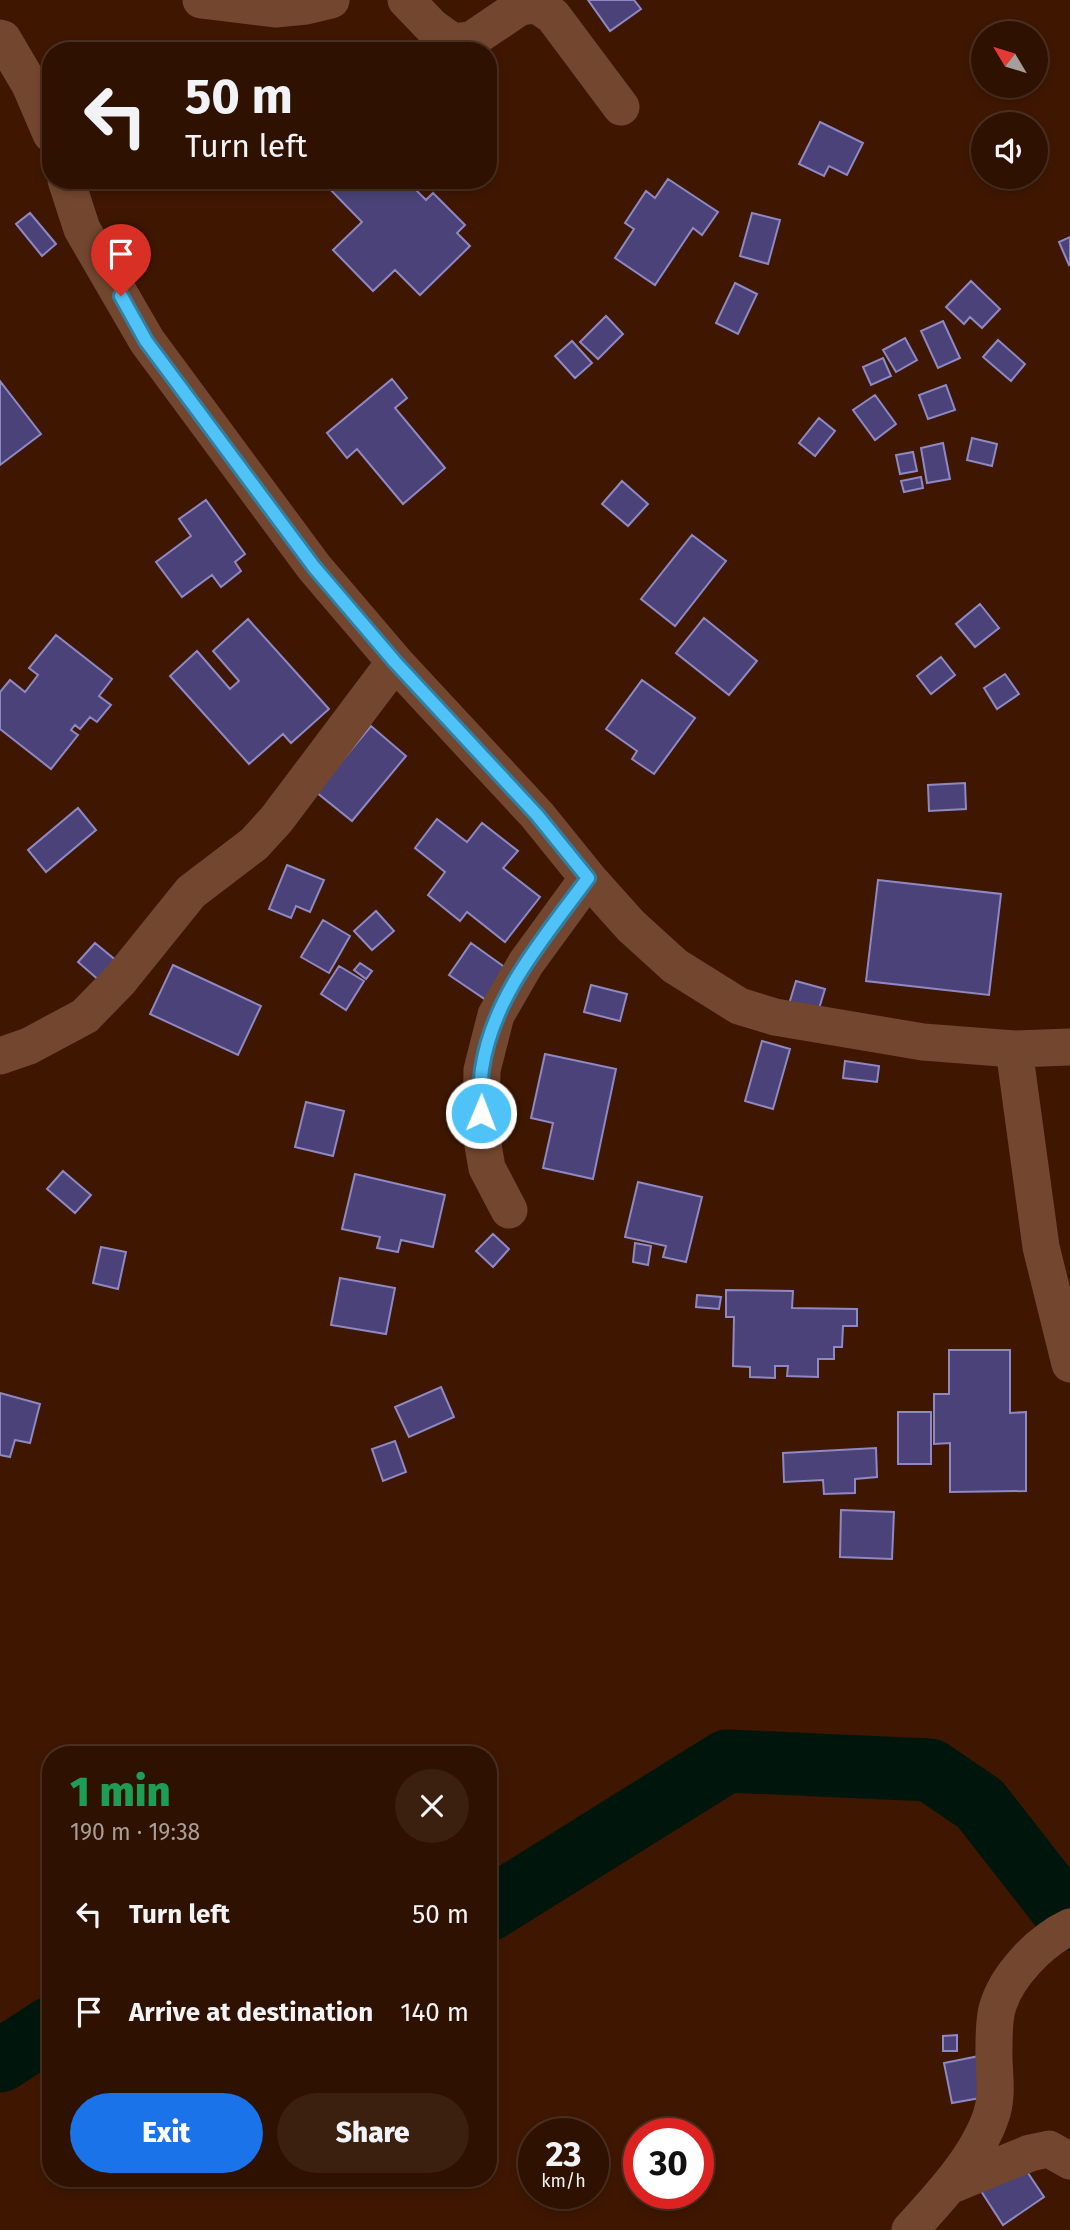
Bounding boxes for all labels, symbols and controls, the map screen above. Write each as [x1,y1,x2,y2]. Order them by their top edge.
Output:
north arrow [971,21,1048,98]
map controls [971,21,1048,189]
text: 50 m [185,67,293,126]
icon: left [70,70,161,161]
button: sound [971,112,1048,189]
text: Turn left [185,127,307,165]
pin [91,224,151,296]
icon: arrive [102,235,140,273]
position arrow [444,1076,518,1150]
text: 1 min [70,1767,171,1817]
button: close [395,1769,469,1843]
text: 190 m · 19:38 [70,1818,200,1846]
icon: left [70,1895,108,1933]
text: Turn left [129,1899,230,1930]
text: 50 m [412,1899,469,1930]
icon: arrive [70,1993,108,2031]
text: Arrive at destination [129,1997,373,2028]
text: 140 m [400,1997,469,2028]
button: Exit [70,2093,263,2173]
button: Share [277,2093,469,2173]
speed limit sign: 30 [623,2118,714,2209]
text: 23 [545,2133,582,2175]
text: km/h [541,2170,586,2192]

